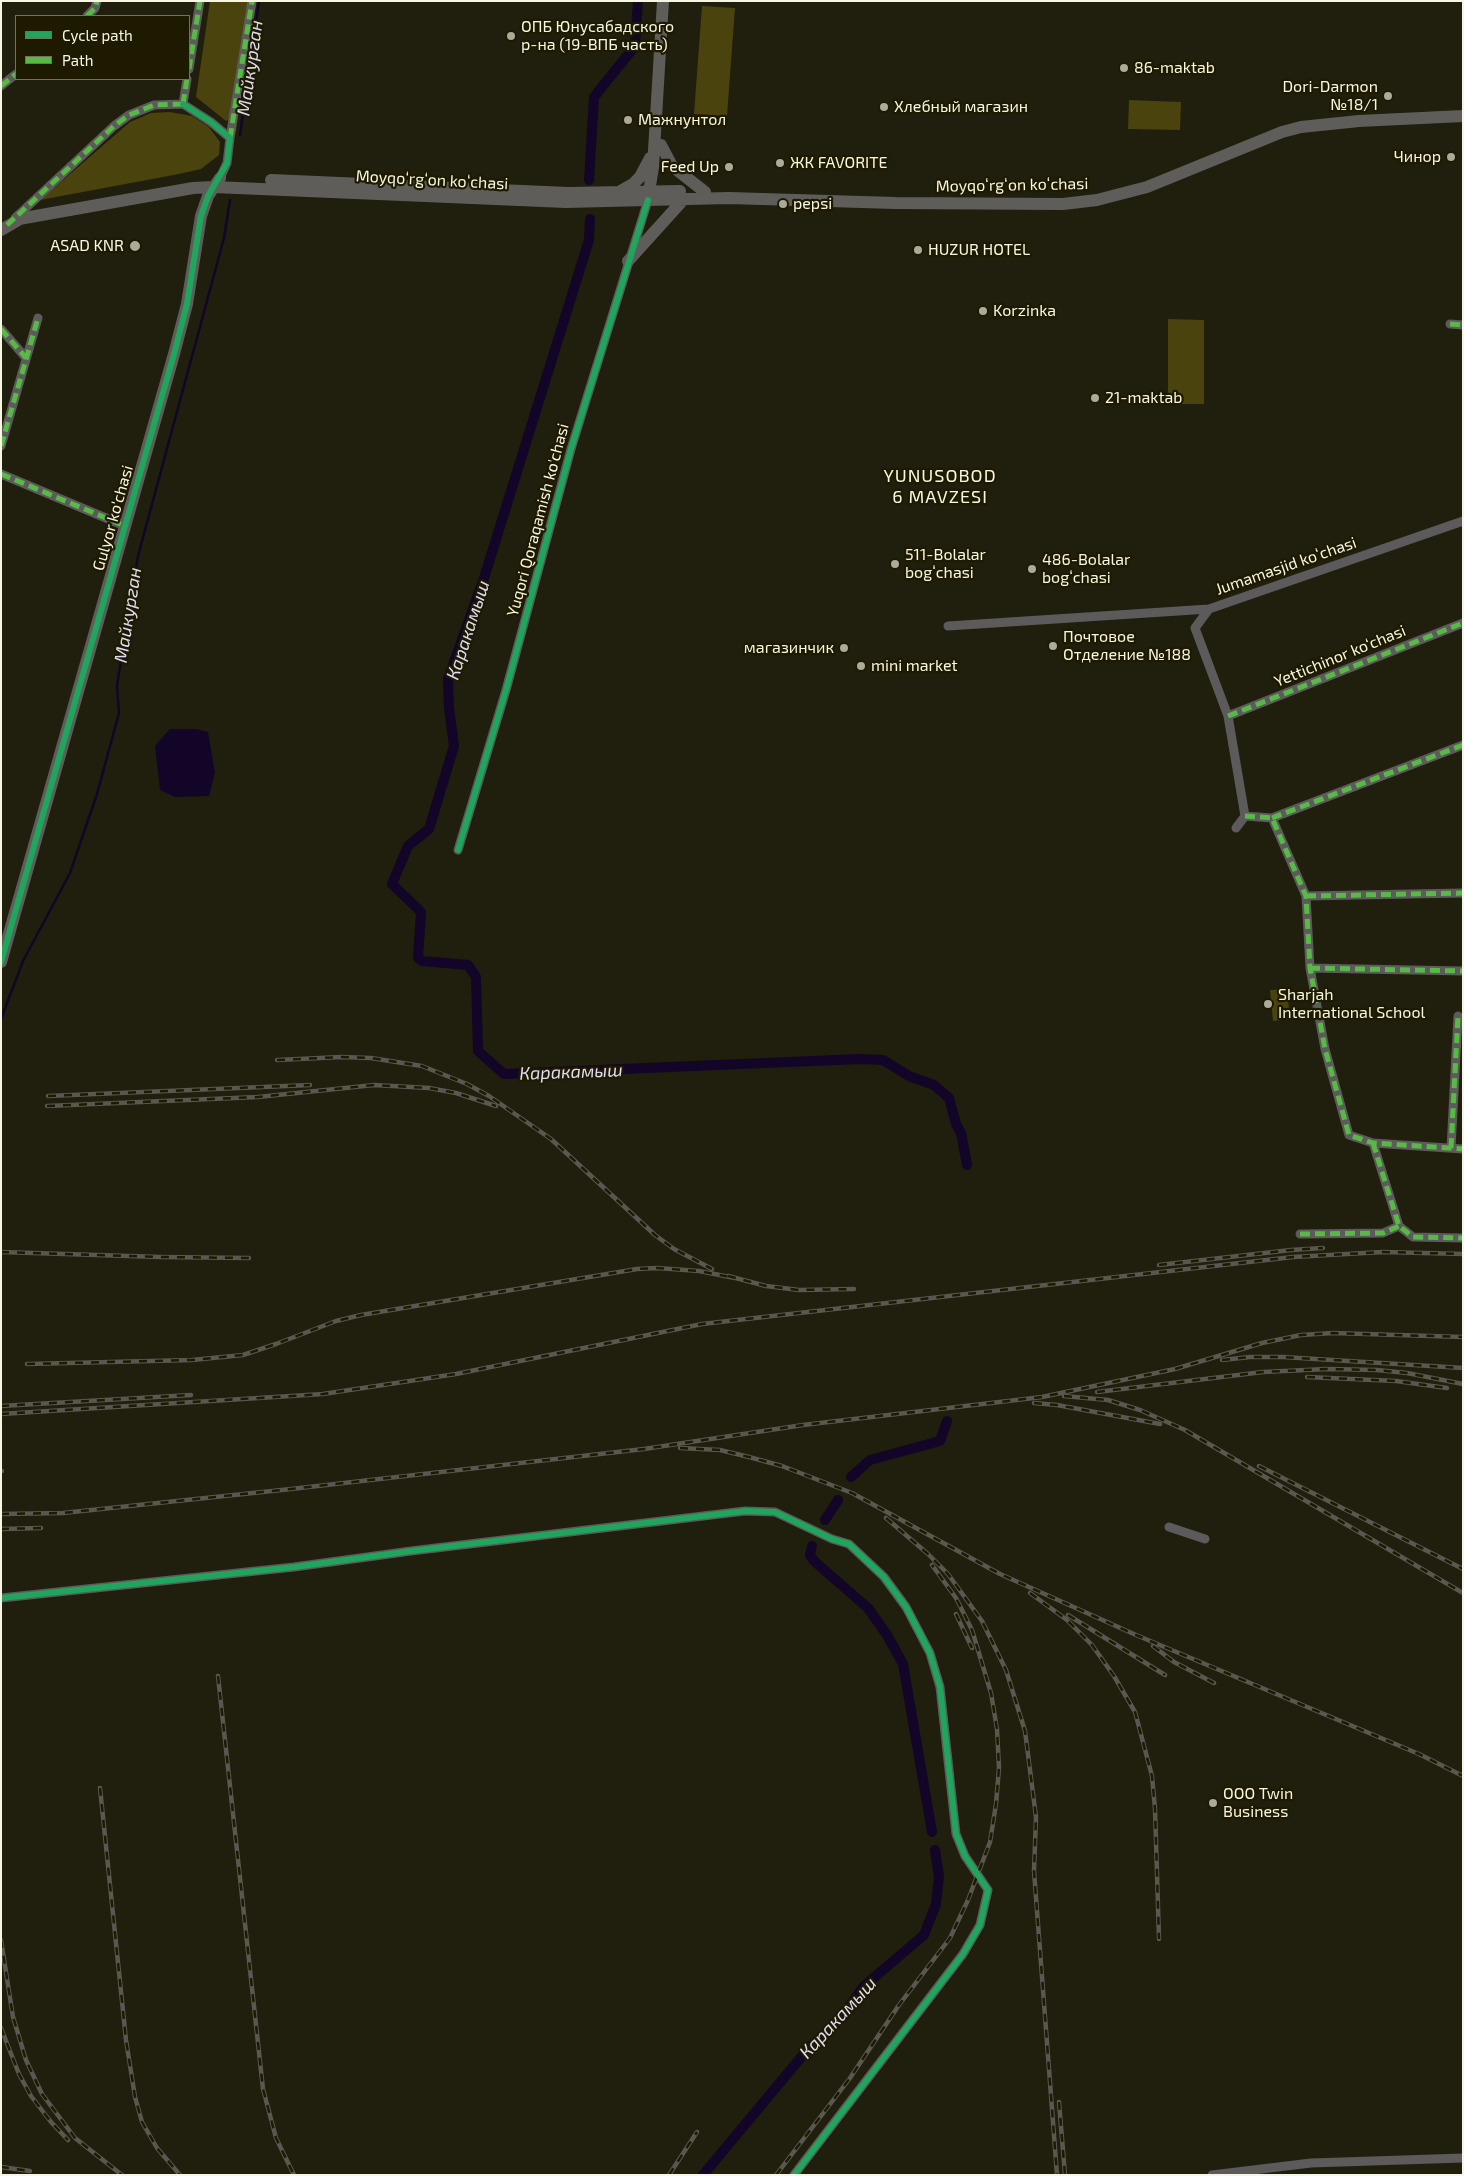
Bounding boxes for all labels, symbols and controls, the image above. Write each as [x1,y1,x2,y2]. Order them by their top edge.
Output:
legend [15,15,190,80]
place label: ОПБ Юнусабадского р-на (19-ВПБ часть) [521,17,674,55]
water label: Майкурган [233,19,267,117]
text: Cycle path [62,26,133,44]
marker: ОПБ Юнусабадского р-на (19-ВПБ часть) [505,30,517,42]
text: Path [62,51,93,69]
place label: 86-maktab [1134,58,1215,78]
marker: 86-maktab [1118,62,1130,74]
place label: Dori-Darmon №18/1 [1282,77,1378,115]
marker: Dori-Darmon №18/1 [1382,90,1394,102]
place label: Хлебный магазин [894,97,1028,117]
marker: Хлебный магазин [878,101,890,113]
place label: Мажнунтол [638,110,726,130]
marker: Мажнунтол [622,114,634,126]
place label: Чинор [1394,147,1441,167]
marker: Чинор [1445,151,1457,163]
place label: ЖК FAVORITE [790,153,888,173]
place label: Feed Up [661,157,719,177]
marker: ЖК FAVORITE [774,157,786,169]
marker: Feed Up [723,161,735,173]
street label: Moyqoʻrgʻon koʻchasi [355,166,509,194]
street label: Moyqoʻrgʻon koʻchasi [935,174,1089,196]
place label: pepsi [793,194,832,214]
marker: pepsi [777,198,789,210]
place label: ASAD KNR [50,236,124,256]
marker: ASAD KNR [128,239,142,253]
place label: HUZUR HOTEL [928,240,1030,260]
marker: HUZUR HOTEL [912,244,924,256]
place label: Korzinka [993,301,1056,321]
marker: Korzinka [977,305,989,317]
place label: 21-maktab [1105,388,1182,408]
marker: 21-maktab [1089,392,1101,404]
street label: Yuqori Qoraqamish ko'chasi [503,421,573,619]
street label: Gulyor ko'chasi [89,463,137,573]
district label: YUNUSOBOD 6 MAVZESI [882,465,998,508]
street label: Jumamasjid koʻchasi [1213,533,1359,599]
place label: 511-Bolalar bogʻchasi [905,545,986,583]
place label: 486-Bolalar bogʻchasi [1042,550,1130,588]
marker: 511-Bolalar bogʻchasi [889,558,901,570]
marker: 486-Bolalar bogʻchasi [1026,563,1038,575]
water label: Майкурган [110,566,146,664]
water label: Каракамыш [442,578,494,682]
street label: Yettichinor ko‘chasi [1272,621,1408,691]
place label: Почтовое Отделение №188 [1063,627,1191,665]
place label: магазинчик [744,638,834,658]
marker: Почтовое Отделение №188 [1047,640,1059,652]
marker: магазинчик [838,642,850,654]
place label: mini market [871,656,958,676]
marker: mini market [855,660,867,672]
place label: Sharjah International School [1278,985,1425,1023]
marker: Sharjah International School [1262,998,1274,1010]
water label: Каракамыш [519,1059,623,1085]
place label: ООО Twin Business [1223,1784,1293,1822]
marker: ООО Twin Business [1207,1797,1219,1809]
water label: Каракамыш [795,1973,881,2063]

